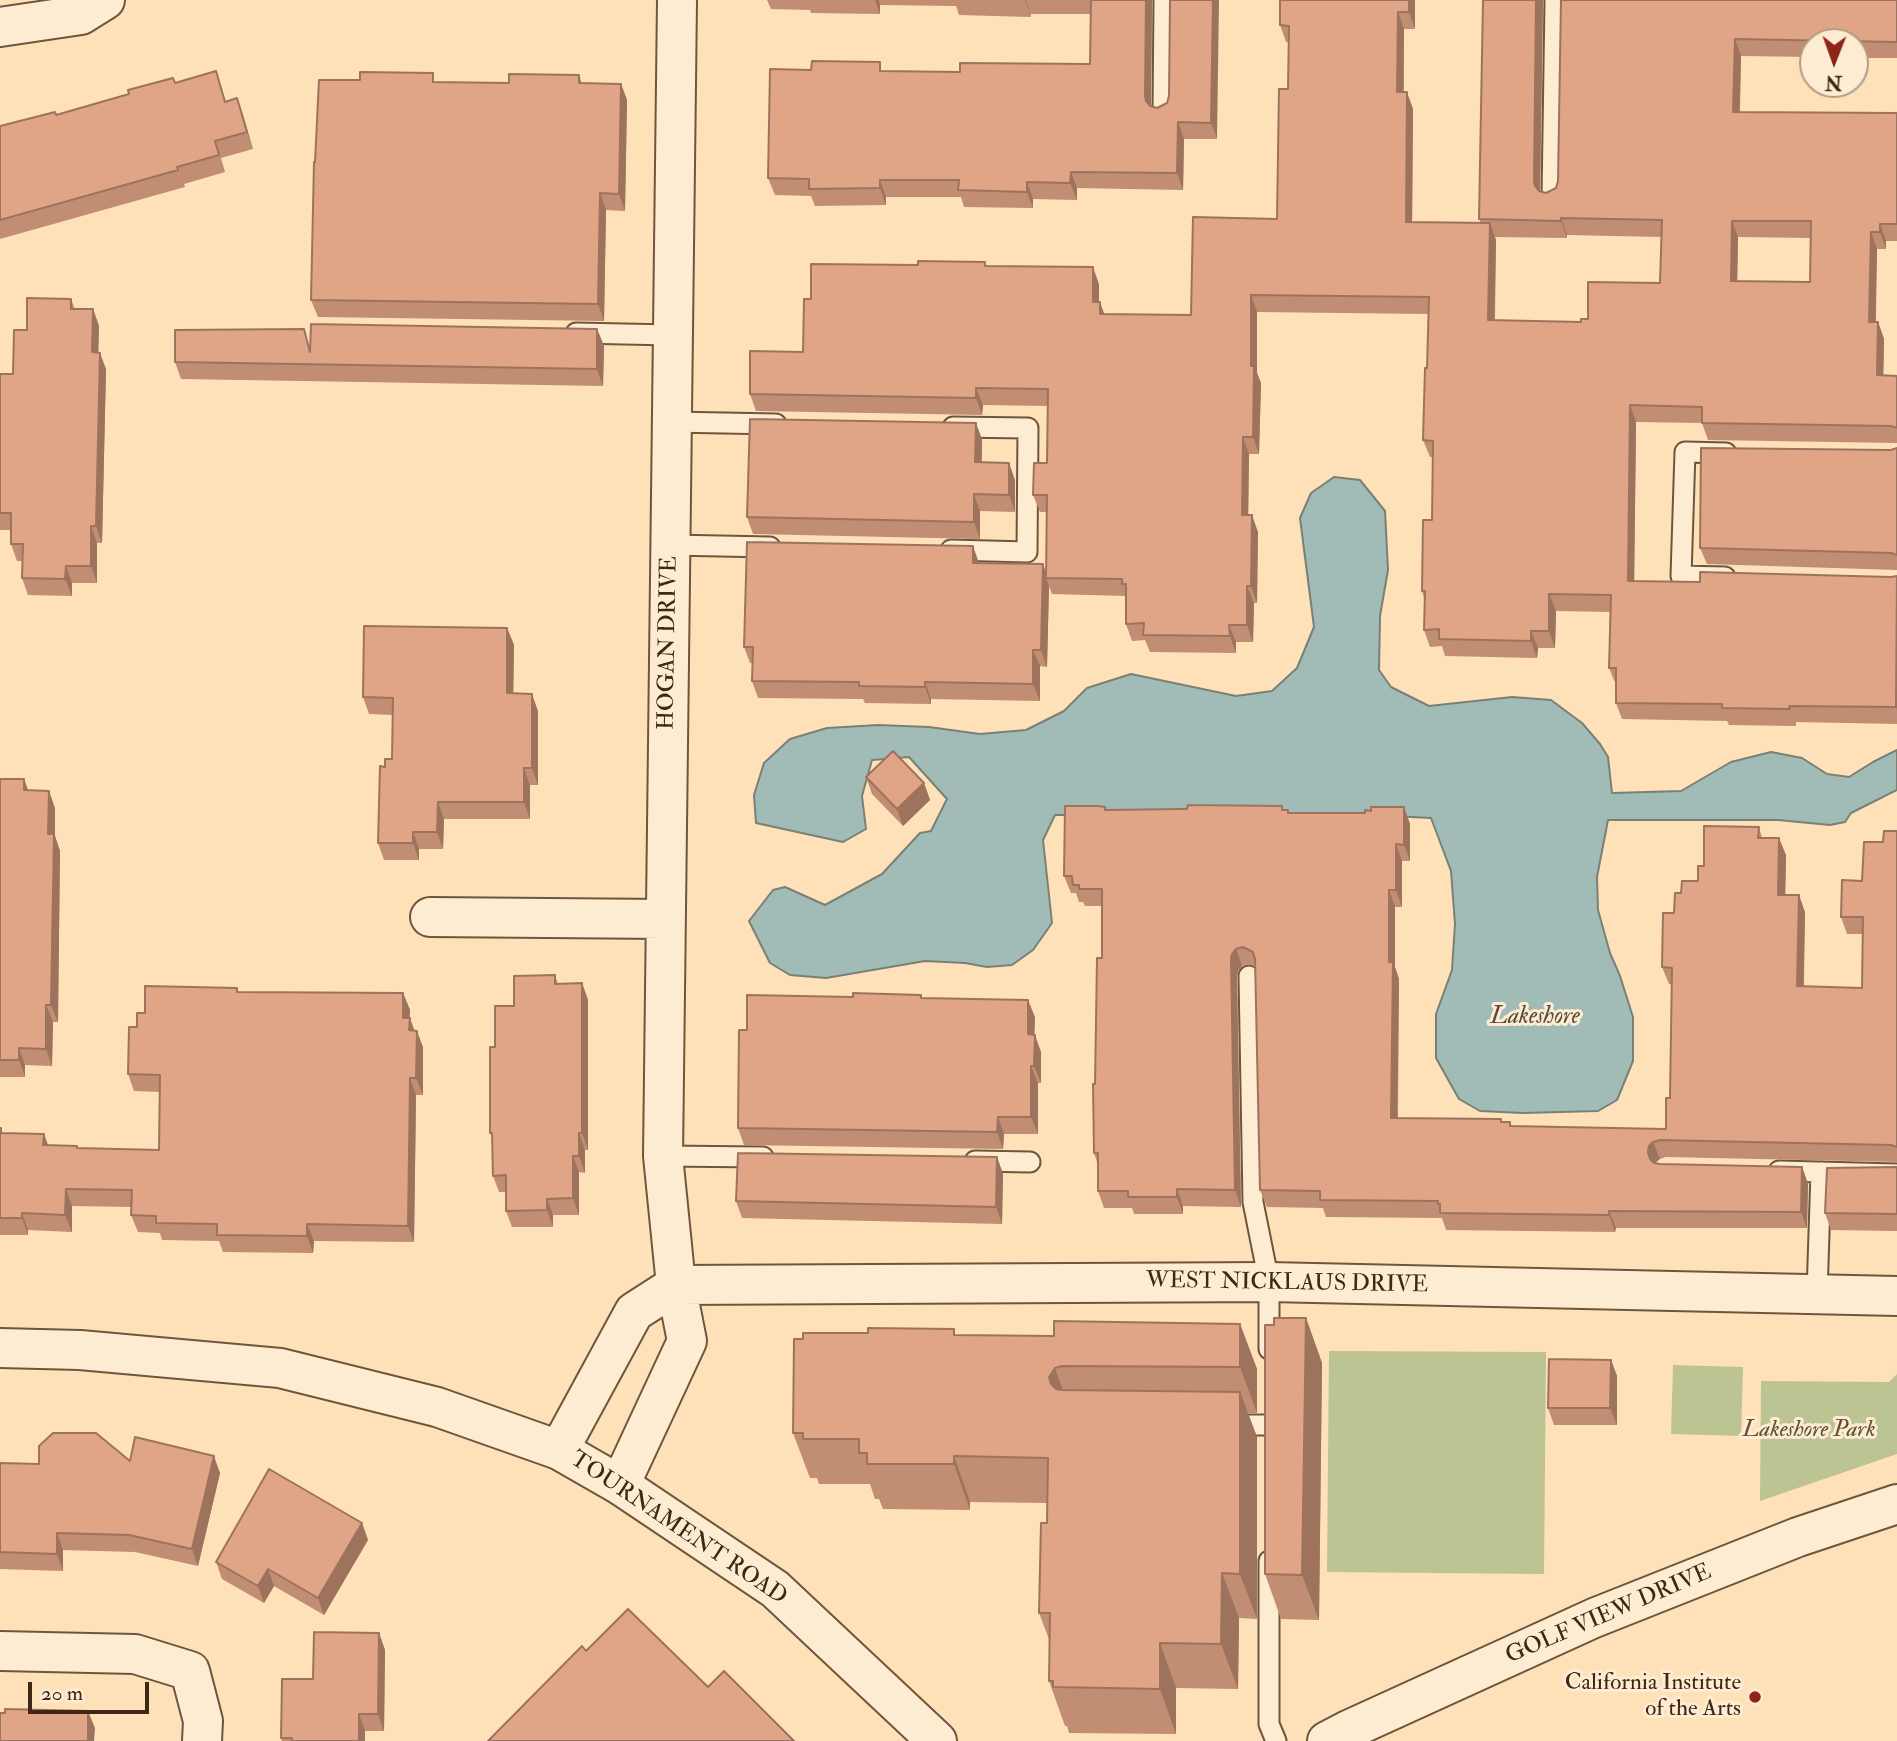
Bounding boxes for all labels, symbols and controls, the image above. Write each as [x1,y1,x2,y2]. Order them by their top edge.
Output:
north arrow [1799,28,1869,98]
text: N [1825,70,1842,94]
street label: HOGAN DRIVE [654,556,684,730]
water label: Lakeshore [1490,1004,1580,1032]
street label: WEST NICKLAUS DRIVE [1146,1268,1428,1300]
park label: Lakeshore Park [1743,1417,1875,1445]
street label: TOURNAMENT ROAD [564,1446,792,1612]
street label: GOLF VIEW DRIVE [1502,1559,1716,1671]
scale bar [32,1668,152,1712]
place label: California Institute of the Arts [1565,1670,1741,1724]
text: 20 m [41,1680,83,1707]
marker: California Institute of the Arts [1747,1689,1763,1705]

